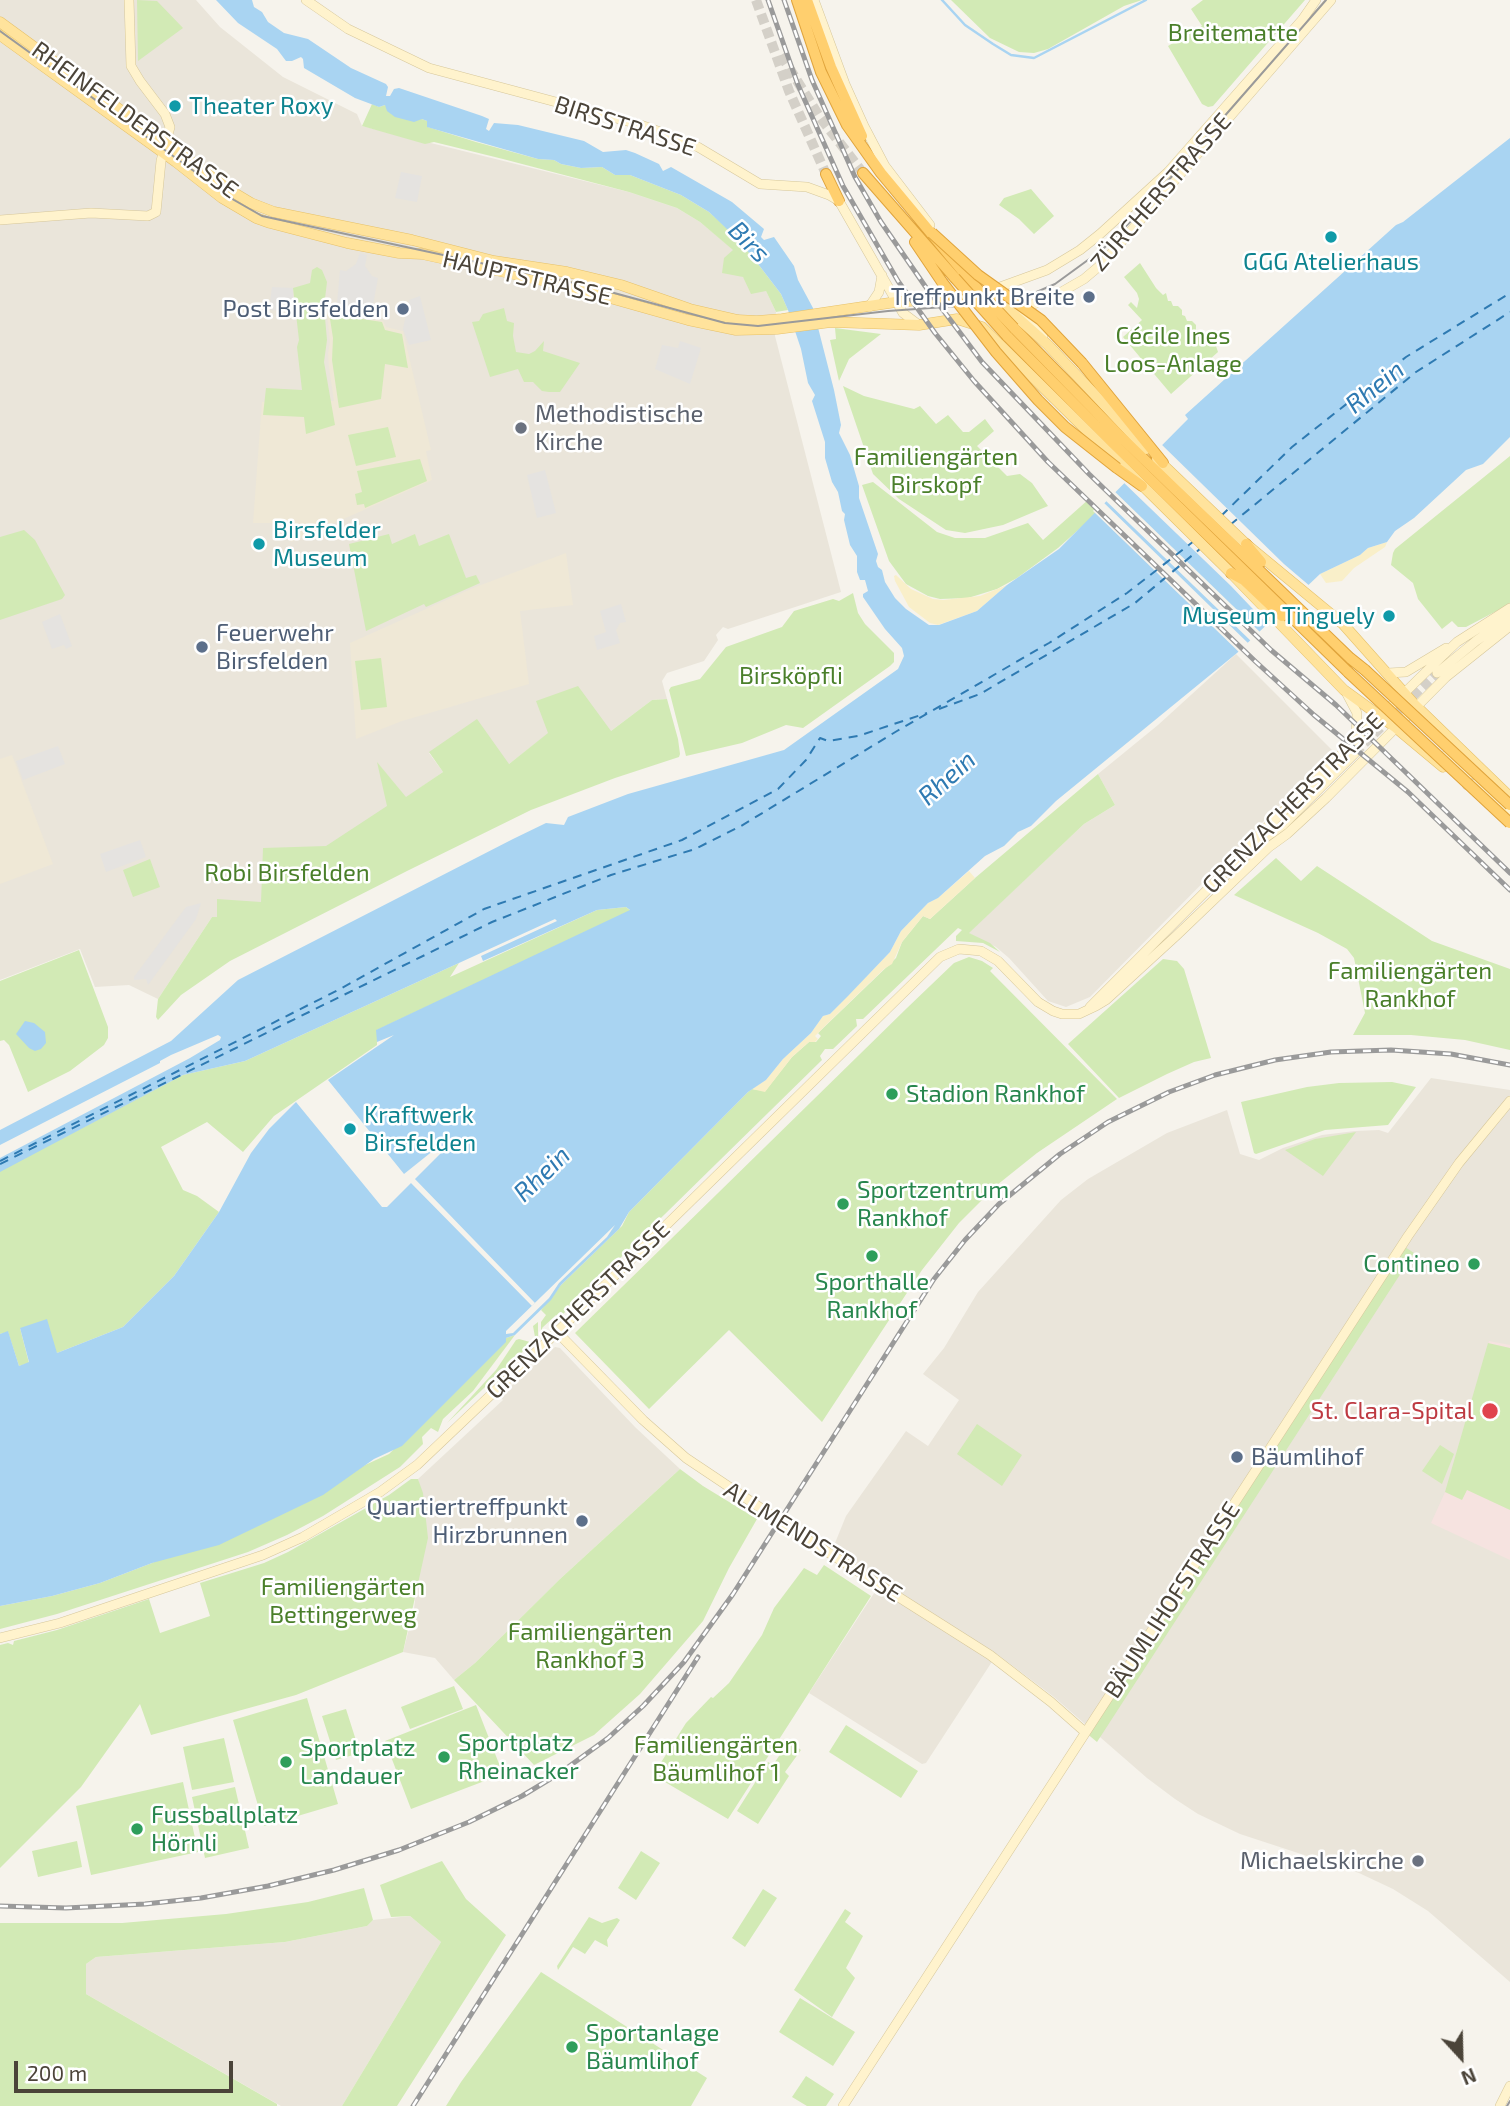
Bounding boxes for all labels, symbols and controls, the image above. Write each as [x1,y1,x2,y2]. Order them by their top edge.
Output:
park label: Breitematte [1168,19,1298,47]
street label: RHEINFELDERSTRASSE [26,35,244,205]
street label: BIRSSTRASSE [551,90,699,162]
place label: Theater Roxy [189,92,333,120]
marker: Theater Roxy [167,98,183,114]
street label: ZÜRCHERSTRASSE [1085,107,1237,277]
water label: Birs [722,215,776,269]
marker: GGG Atelierhaus [1323,229,1339,245]
street label: HAUPTSTRASSE [440,245,614,311]
place label: GGG Atelierhaus [1243,248,1419,276]
place label: Treffpunkt Breite [891,283,1075,311]
marker: Treffpunkt Breite [1081,289,1097,305]
place label: Post Birsfelden [222,295,389,323]
marker: Post Birsfelden [395,301,411,317]
park label: Cécile Ines Loos-Anlage [1104,322,1242,378]
water label: Rhein [1339,354,1411,420]
place label: Methodistische Kirche [535,400,703,456]
marker: Methodistische Kirche [513,420,529,436]
park label: Familiengärten Birskopf [854,443,1018,499]
place label: Birsfelder Museum [273,516,381,572]
marker: Birsfelder Museum [251,536,267,552]
place label: Museum Tinguely [1182,602,1375,630]
marker: Museum Tinguely [1381,608,1397,624]
place label: Feuerwehr Birsfelden [216,619,334,675]
marker: Feuerwehr Birsfelden [194,639,210,655]
park label: Birsköpfli [739,662,843,690]
street label: GRENZACHERSTRASSE [1196,706,1390,900]
water label: Rhein [912,744,982,812]
park label: Robi Birsfelden [204,859,370,887]
park label: Familiengärten Rankhof [1328,957,1492,1013]
place label: Stadion Rankhof [906,1080,1085,1108]
marker: Stadion Rankhof [884,1086,900,1102]
place label: Kraftwerk Birsfelden [364,1101,476,1157]
marker: Kraftwerk Birsfelden [342,1121,358,1137]
water label: Rhein [507,1140,577,1208]
place label: Sportzentrum Rankhof [857,1176,1009,1232]
marker: Sportzentrum Rankhof [835,1196,851,1212]
street label: GRENZACHERSTRASSE [480,1215,676,1405]
marker: Sporthalle Rankhof [864,1248,880,1264]
place label: Contineo [1363,1250,1460,1278]
marker: Contineo [1466,1256,1482,1272]
place label: Sporthalle Rankhof [815,1268,929,1324]
place label: St. Clara-Spital [1311,1397,1474,1425]
marker: St. Clara-Spital [1480,1401,1500,1421]
place label: Bäumlihof [1251,1443,1364,1471]
marker: Bäumlihof [1229,1449,1245,1465]
street label: ALLMENDSTRASSE [719,1476,907,1608]
place label: Quartiertreffpunkt Hirzbrunnen [367,1493,568,1549]
street label: BÄUMLIHOFSTRASSE [1098,1497,1246,1703]
marker: Quartiertreffpunkt Hirzbrunnen [574,1513,590,1529]
park label: Familiengärten Bettingerweg [261,1573,425,1629]
park label: Familiengärten Rankhof 3 [508,1618,672,1674]
place label: Sportplatz Rheinacker [458,1729,579,1785]
park label: Familiengärten Bäumlihof 1 [634,1731,798,1787]
place label: Sportplatz Landauer [300,1734,415,1790]
marker: Sportplatz Rheinacker [436,1749,452,1765]
marker: Sportplatz Landauer [278,1754,294,1770]
place label: Fussballplatz Hörnli [151,1801,298,1857]
marker: Fussballplatz Hörnli [129,1821,145,1837]
place label: Michaelskirche [1240,1847,1404,1875]
marker: Michaelskirche [1410,1853,1426,1869]
place label: Sportanlage Bäumlihof [586,2019,719,2075]
north arrow [1426,2022,1496,2092]
marker: Sportanlage Bäumlihof [564,2039,580,2055]
scale bar [18,2046,236,2090]
text: 200 m [27,2060,87,2085]
text: N [1458,2064,1480,2090]

